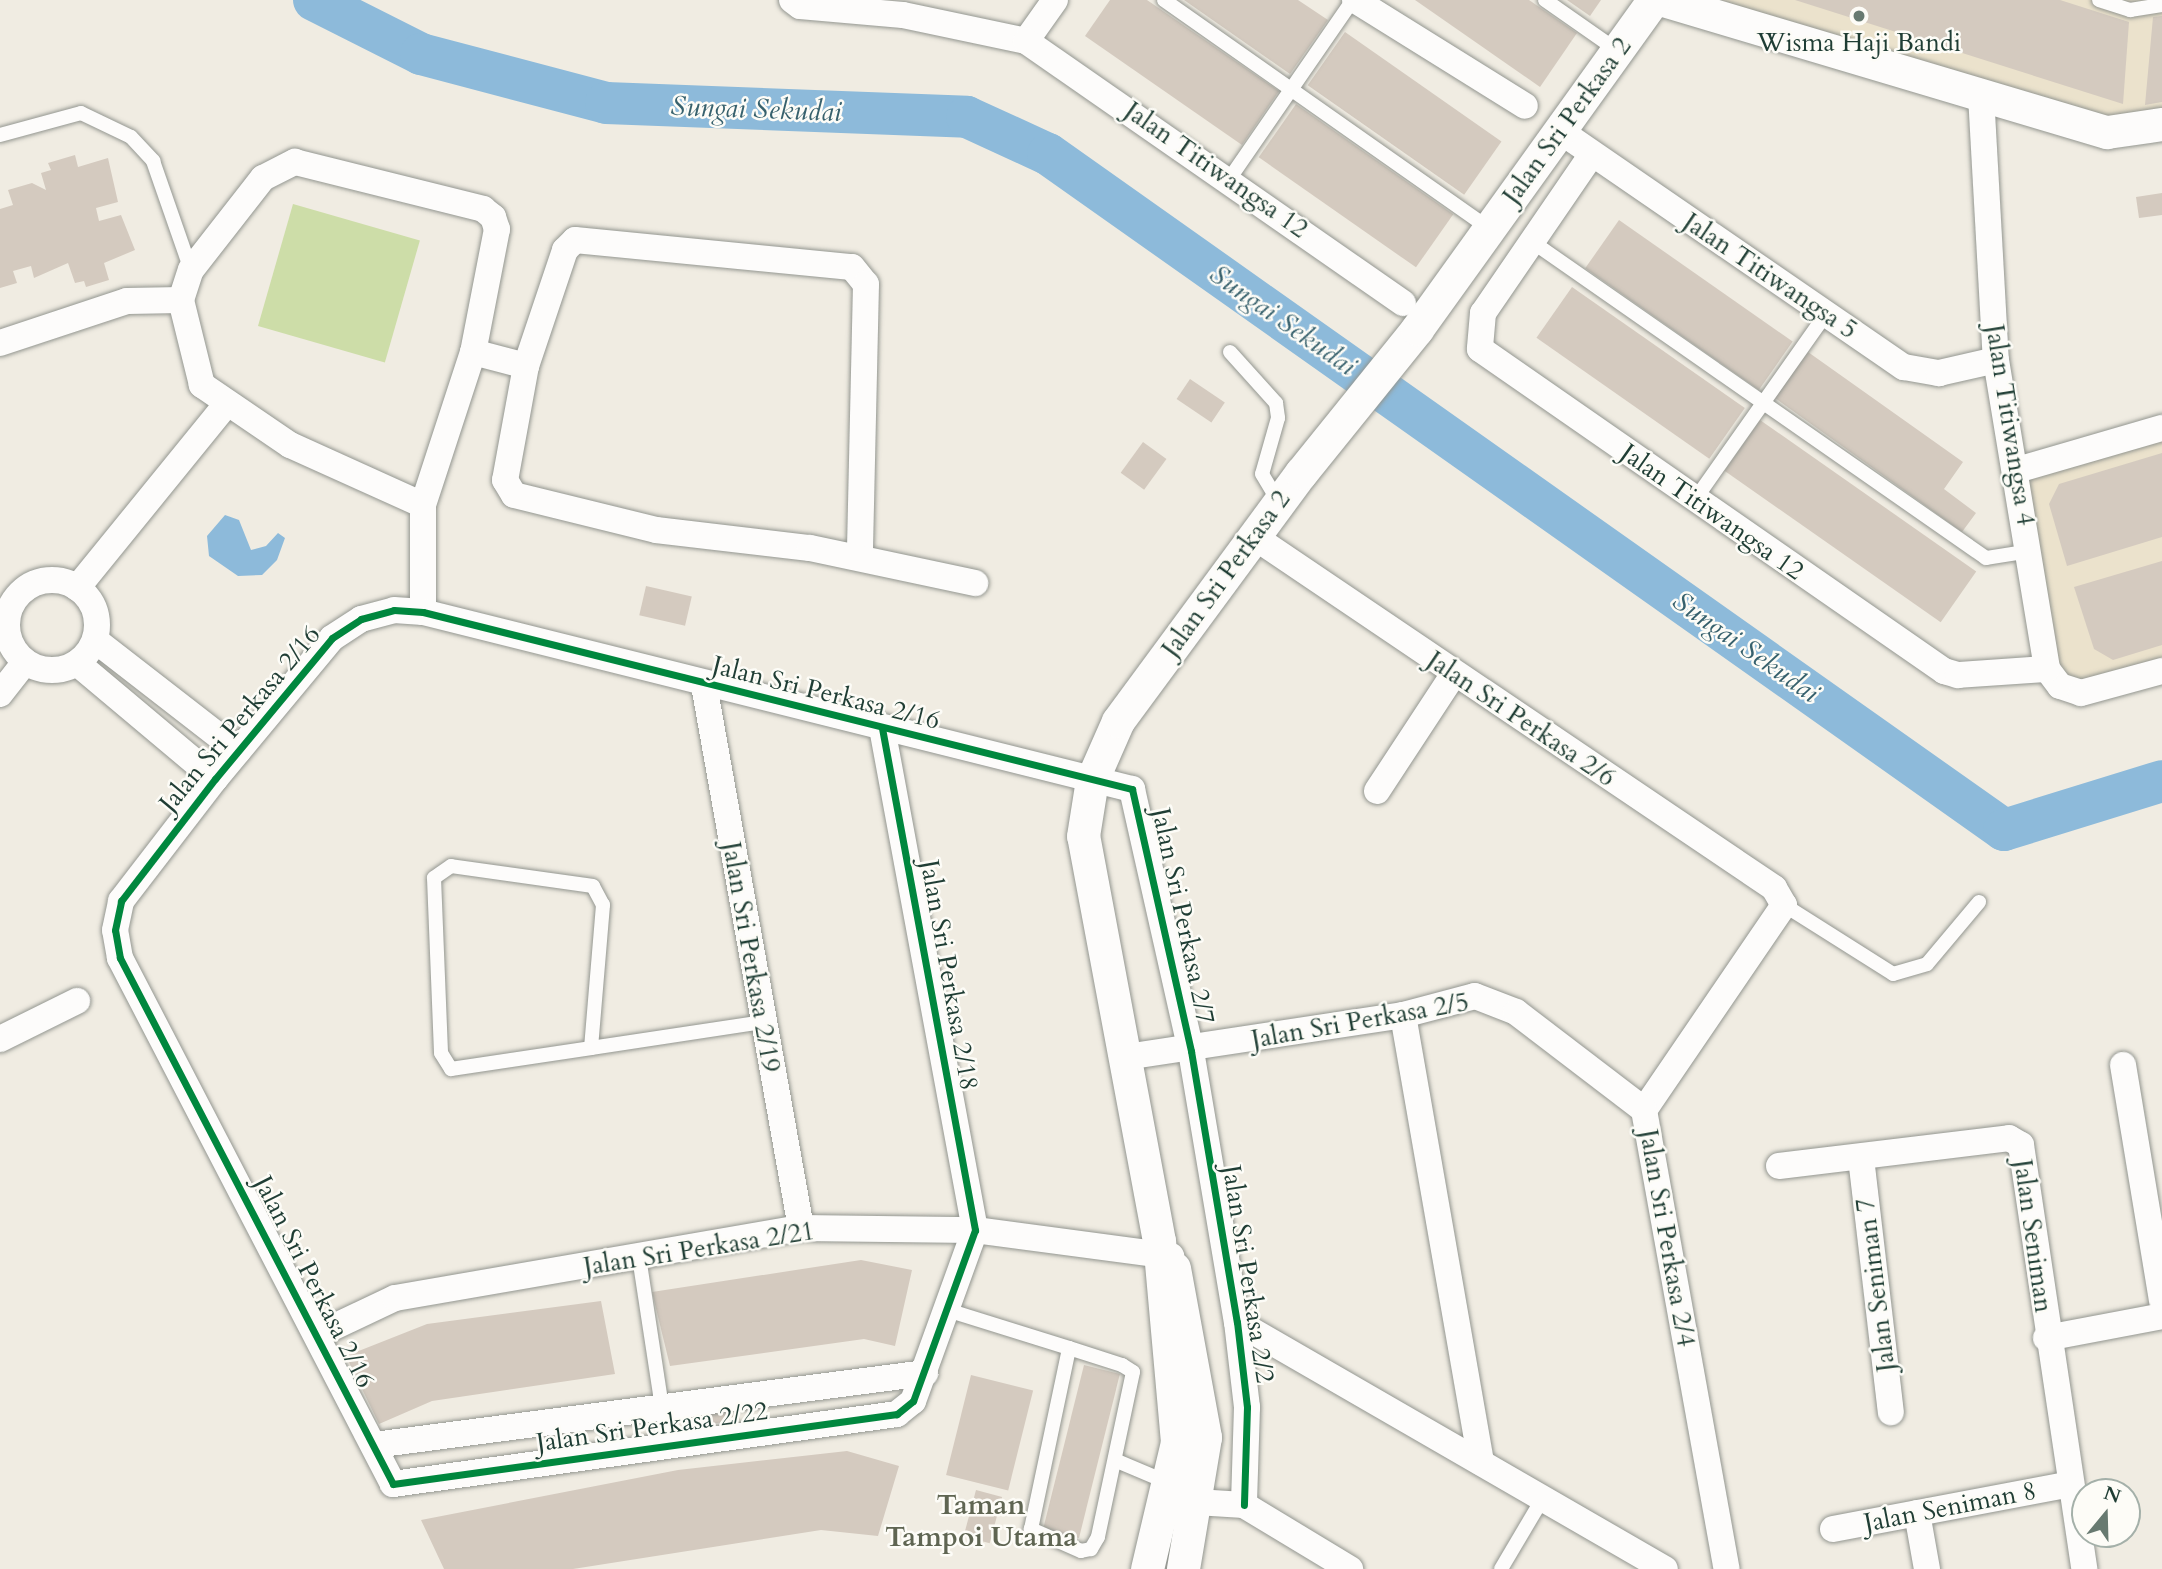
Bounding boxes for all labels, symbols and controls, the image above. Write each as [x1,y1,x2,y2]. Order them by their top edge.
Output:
marker: Wisma Haji Bandi [1851,8,1867,24]
place label: Wisma Haji Bandi [1757,27,1961,59]
street label: Jalan Sri Perkasa 2 [1496,32,1638,210]
water label: Sungai Sekudai [670,89,842,129]
street label: Jalan Titiwangsa 12 [1118,95,1314,245]
street label: Jalan Titiwangsa 5 [1677,206,1863,346]
water label: Sungai Sekudai [1203,257,1363,383]
street label: Jalan Titiwangsa 4 [1979,322,2041,528]
street label: Jalan Titiwangsa 12 [1614,437,1810,587]
street label: Jalan Sri Perkasa 2 [1155,485,1297,663]
water label: Sungai Sekudai [1666,584,1826,710]
street label: Jalan Sri Perkasa 2/16 [153,620,327,818]
street label: Jalan Sri Perkasa 2/6 [1421,644,1621,794]
street label: Jalan Sri Perkasa 2/16 [709,650,943,736]
street label: Jalan Sri Perkasa 2/7 [1145,805,1221,1027]
street label: Jalan Sri Perkasa 2/19 [715,839,787,1075]
street label: Jalan Sri Perkasa 2/18 [913,857,985,1093]
street label: Jalan Sri Perkasa 2/5 [1249,987,1471,1055]
street label: Jalan Sri Perkasa 2/4 [1633,1127,1701,1349]
street label: Jalan Seniman [2007,1157,2059,1315]
street label: Jalan Sri Perkasa 2/2 [1215,1163,1281,1385]
street label: Jalan Sri Perkasa 2/16 [247,1171,381,1393]
street label: Jalan Seniman 7 [1850,1196,1902,1374]
street label: Jalan Sri Perkasa 2/21 [581,1215,817,1283]
street label: Jalan Sri Perkasa 2/22 [534,1395,770,1459]
street label: Jalan Seniman 8 [1861,1475,2039,1539]
north arrow [2071,1478,2141,1548]
text: N [2100,1480,2124,1510]
district label: Taman Tampoi Utama [885,1488,1077,1554]

